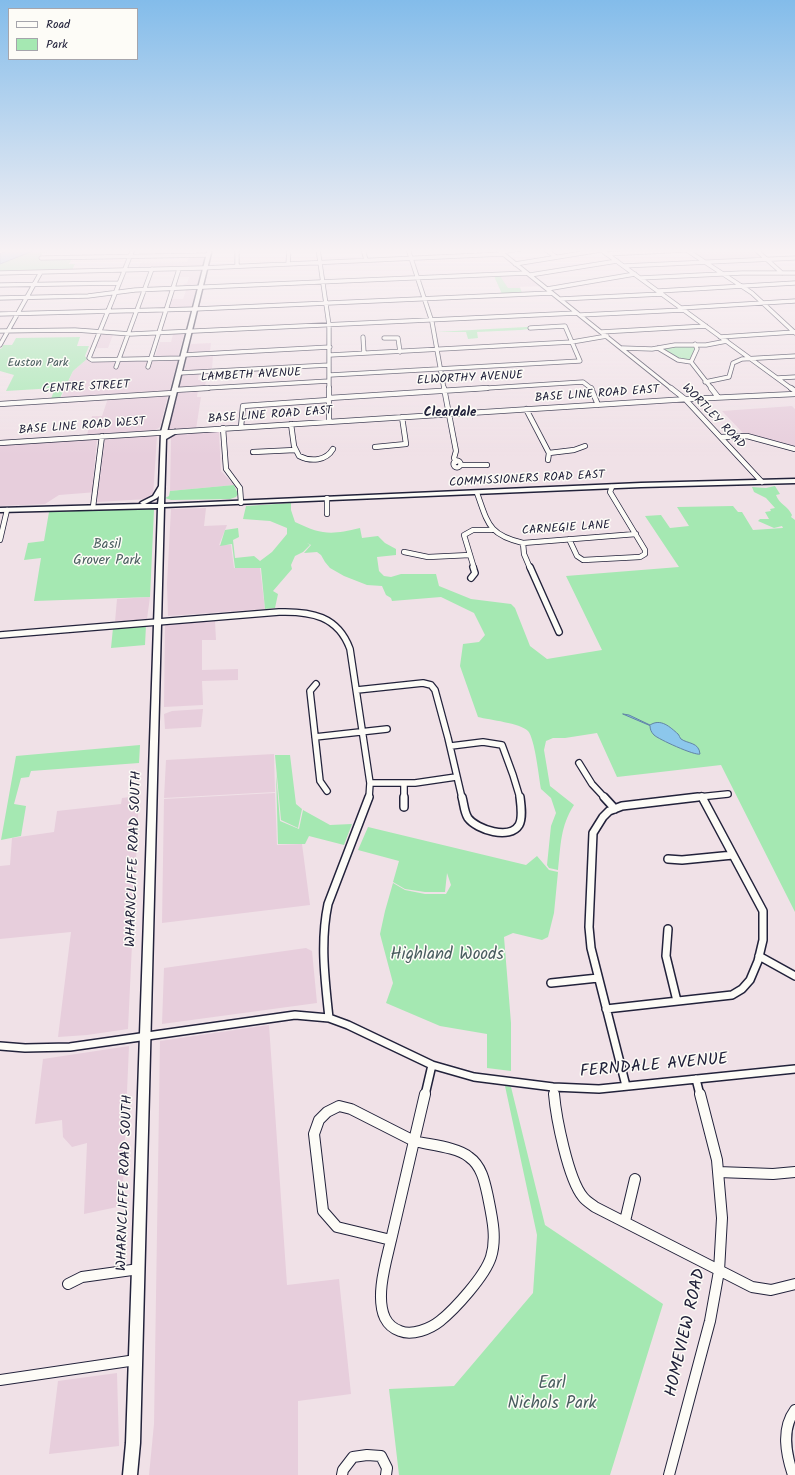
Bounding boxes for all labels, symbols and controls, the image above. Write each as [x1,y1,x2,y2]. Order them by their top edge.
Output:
legend [8,8,138,60]
text: Road [46,15,70,34]
text: Park [46,35,68,54]
park label: Euston Park [8,357,68,371]
street label: LAMBETH AVENUE [201,366,301,386]
street label: ELWORTHY AVENUE [416,369,524,389]
street label: CENTRE STREET [42,379,130,397]
street label: WORTLEY ROAD [678,381,748,453]
street label: BASE LINE ROAD EAST [534,383,660,407]
street label: BASE LINE ROAD EAST [207,404,333,428]
district label: Cleardale [424,406,476,422]
street label: BASE LINE ROAD WEST [18,415,146,439]
street label: COMMISSIONERS ROAD EAST [449,469,605,491]
street label: CARNEGIE LANE [521,519,611,539]
park label: Basil Grover Park [73,538,141,570]
street label: WHARNCLIFFE ROAD SOUTH [124,771,146,947]
park label: Highland Woods [390,946,504,966]
street label: FERNDALE AVENUE [579,1050,729,1084]
street label: WHARNCLIFFE ROAD SOUTH [115,1095,137,1271]
street label: HOMEVIEW ROAD [662,1267,712,1399]
park label: Earl Nichols Park [508,1375,596,1415]

